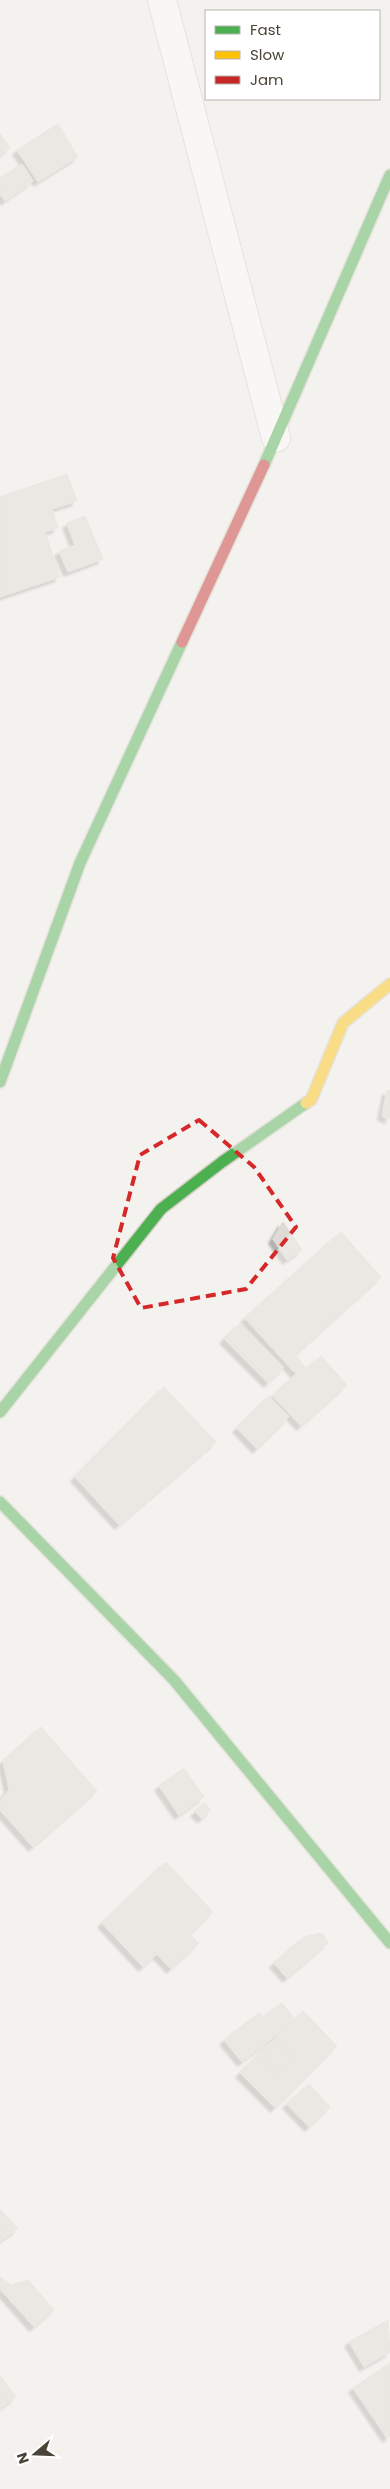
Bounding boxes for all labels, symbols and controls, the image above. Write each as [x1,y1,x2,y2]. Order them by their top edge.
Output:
legend [205,10,380,100]
text: Fast [250,19,281,40]
text: Slow [250,44,285,65]
text: Jam [250,69,284,90]
north arrow [10,2429,60,2479]
text: N [12,2450,34,2466]

